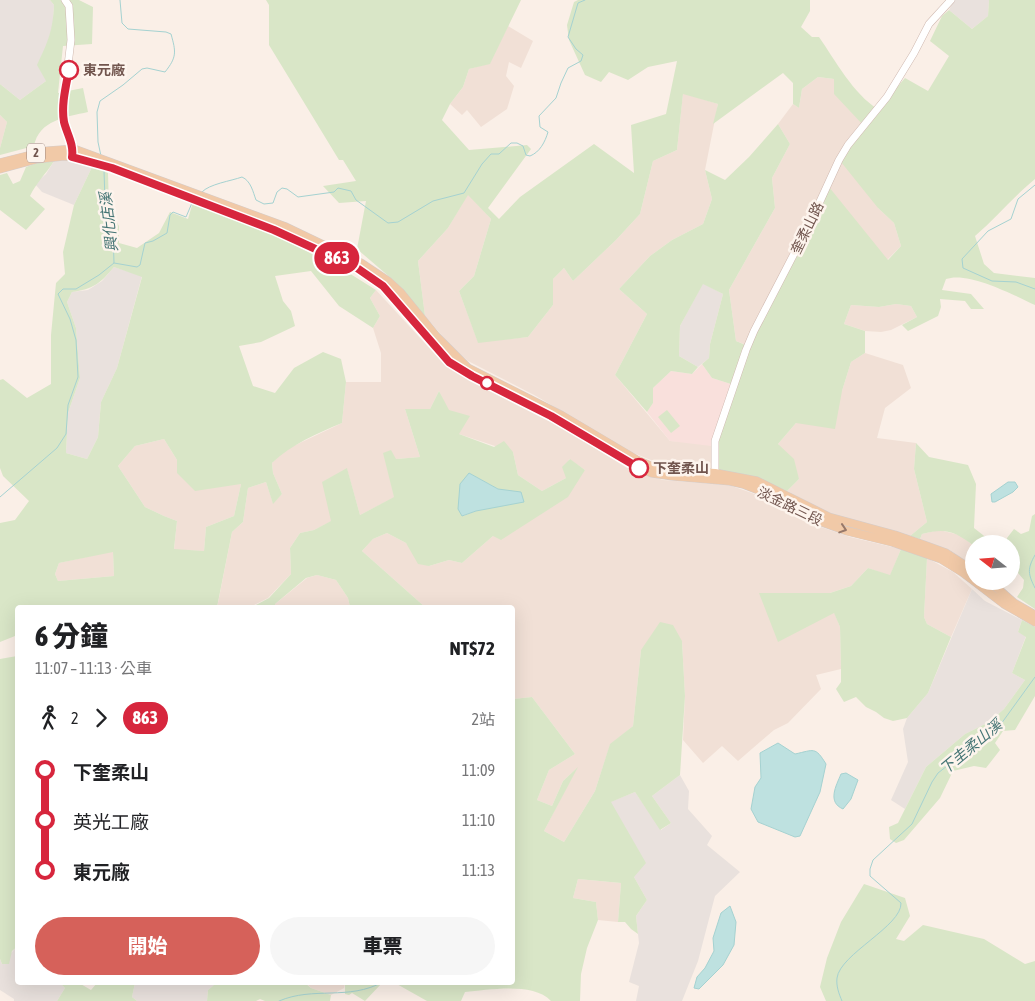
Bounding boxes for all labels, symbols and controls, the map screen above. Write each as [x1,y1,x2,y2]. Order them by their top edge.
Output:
marker: 東元廠 [59,60,79,80]
place label: 東元廠 [83,62,125,78]
road number: 2 [27,144,45,162]
water label: 興化店溪 [96,189,121,253]
street label: 奎柔山路 [788,199,826,257]
line badge: 863 [308,242,366,274]
text: 863 [324,247,350,268]
unlabelled marker [480,376,494,390]
marker: 下奎柔山 [629,458,649,478]
place label: 下奎柔山 [653,460,709,476]
street label: 淡金路三段 [755,483,825,529]
one-way arrow [838,524,847,534]
north arrow [965,535,1020,590]
map controls [965,535,1020,590]
text: 6 分鐘 [35,620,108,652]
text: NT$72 [450,637,495,659]
text: 11:07 – 11:13 · 公車 [35,659,152,677]
icon: walk [35,704,63,732]
icon: forward [87,704,115,732]
text: 863 [133,707,158,728]
text: 2 [71,709,79,727]
text: 2站 [471,710,495,728]
water label: 下圭柔山溪 [936,715,1006,777]
text: 下奎柔山 [73,761,149,783]
text: 11:09 [462,761,495,779]
text: 英光工廠 [73,811,149,833]
text: 11:10 [462,811,495,829]
text: 東元廠 [73,861,130,883]
text: 11:13 [462,861,495,879]
button: 開始 [35,917,260,975]
button: 車票 [270,917,495,975]

